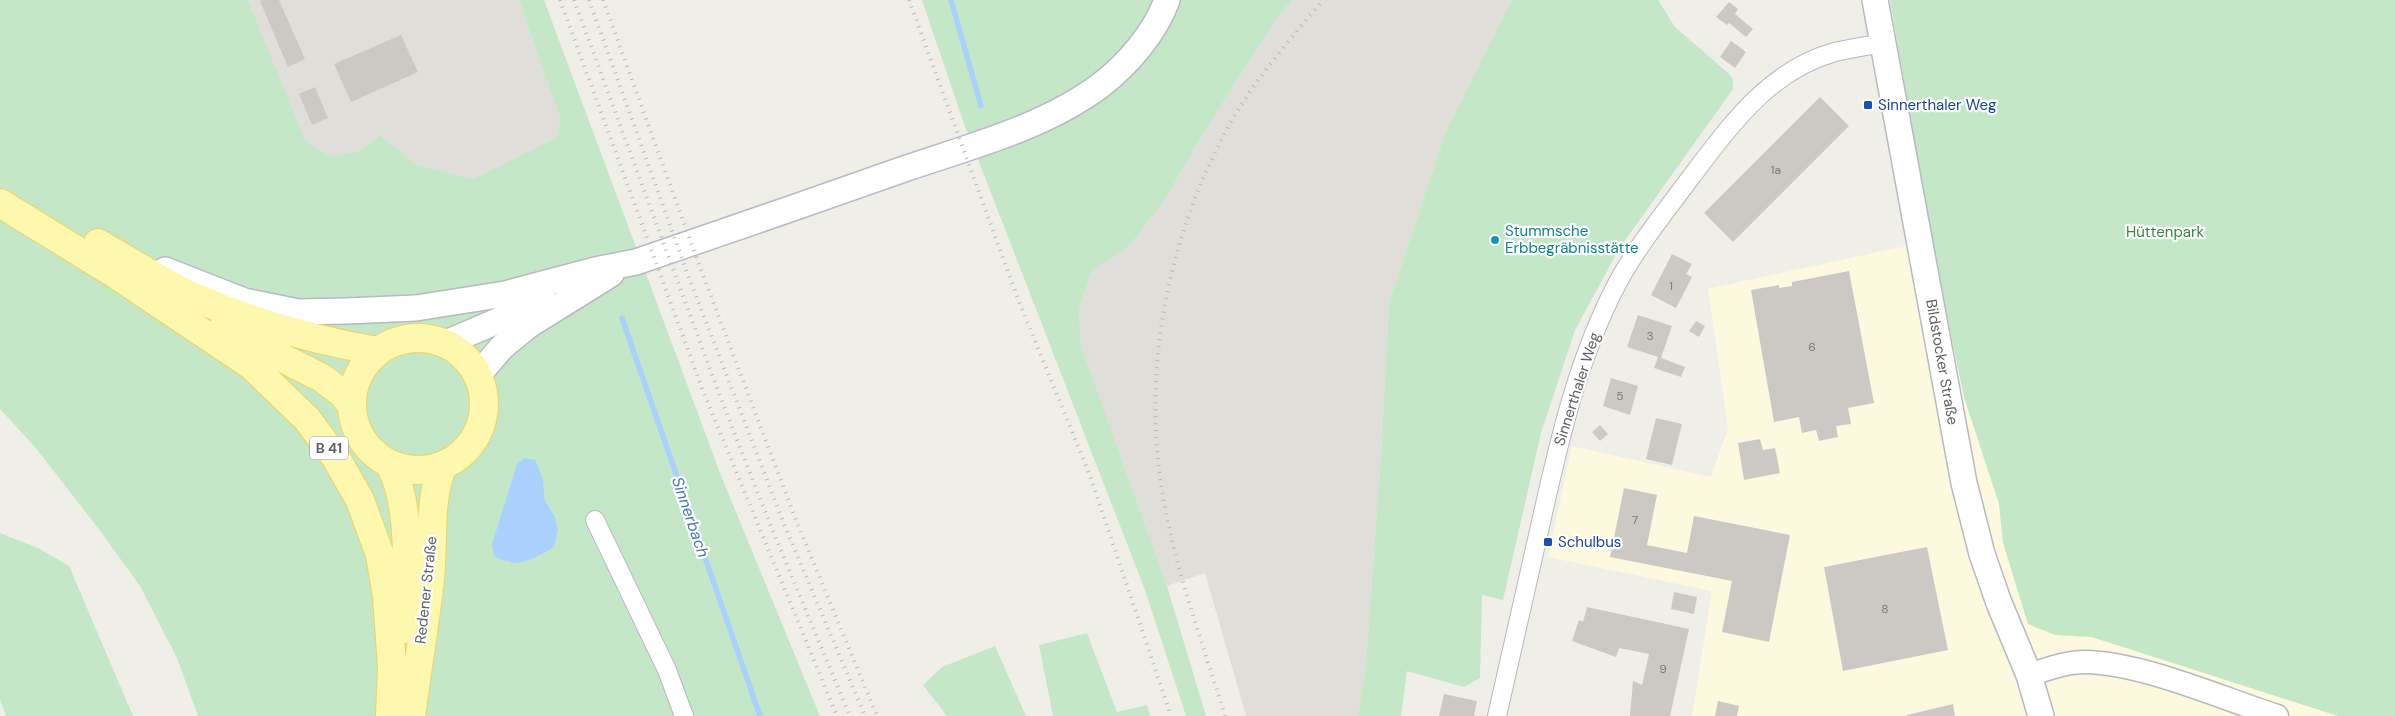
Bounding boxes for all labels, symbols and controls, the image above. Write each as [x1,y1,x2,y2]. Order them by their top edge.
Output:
place label: Sinnerthaler Weg [1878,95,1996,115]
marker: Sinnerthaler Weg [1862,99,1874,111]
house number: 1a [1771,162,1781,178]
place label: Stummsche Erbbegräbnisstätte [1505,221,1639,258]
park label: Hüttenpark [2126,222,2205,242]
marker: Stummsche Erbbegräbnisstätte [1489,234,1501,246]
house number: 1 [1669,278,1673,294]
street label: Bildstocker Straße [1921,298,1963,426]
house number: 3 [1646,328,1654,344]
street label: Sinnerthaler Weg [1549,330,1605,448]
house number: 6 [1808,339,1816,355]
house number: 5 [1616,388,1624,404]
road number: B 41 [310,436,348,459]
water label: Sinnerbach [667,474,714,560]
house number: 7 [1632,512,1638,528]
place label: Schulbus [1558,532,1621,552]
street label: Redener Straße [410,535,442,645]
marker: Schulbus [1542,536,1554,548]
house number: 8 [1881,601,1889,617]
house number: 9 [1659,661,1667,677]

